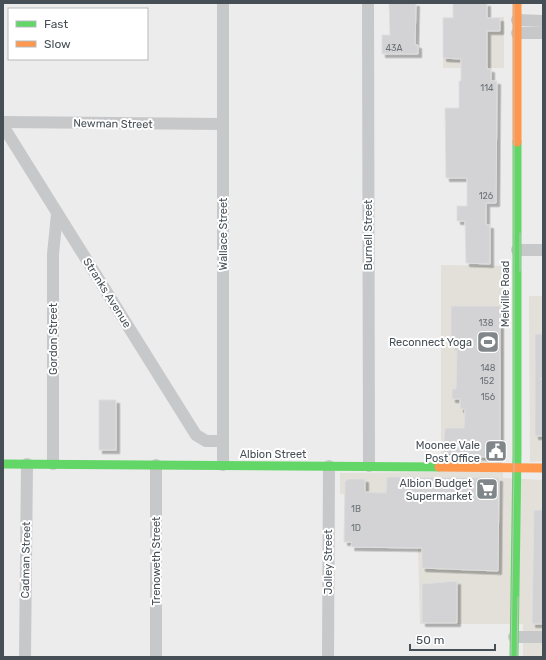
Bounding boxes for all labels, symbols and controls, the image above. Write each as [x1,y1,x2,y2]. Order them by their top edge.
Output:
legend [8,8,148,60]
text: Fast [44,17,68,31]
text: Slow [44,37,71,51]
house number: 43A [385,43,403,53]
house number: 114 [480,83,494,93]
street label: Newman Street [73,117,154,131]
house number: 126 [479,191,494,201]
street label: Wallace Street [217,197,230,270]
street label: Burnell Street [362,199,375,270]
street label: Stranks Avenue [80,256,134,330]
street label: Melville Road [499,261,512,327]
street label: Gordon Street [47,302,60,375]
house number: 138 [479,318,494,328]
sports icon: Reconnect Yoga [475,329,501,355]
place label: Reconnect Yoga [389,336,472,349]
house number: 148 [480,363,496,373]
house number: 152 [480,376,494,386]
house number: 156 [481,392,496,402]
public building icon: Moonee Vale Post Office [483,438,509,464]
place label: Moonee Vale Post Office [416,439,480,465]
street label: Albion Street [240,448,307,461]
supermarket icon: Albion Budget Supermarket [474,476,500,502]
place label: Albion Budget Supermarket [400,477,473,503]
house number: 1B [351,504,361,514]
street label: Trenoweth Street [150,516,163,605]
street label: Cadman Street [19,521,33,599]
house number: 1D [351,523,361,533]
street label: Jolley Street [322,529,335,594]
scale bar [410,626,495,652]
text: 50 m [416,633,444,647]

